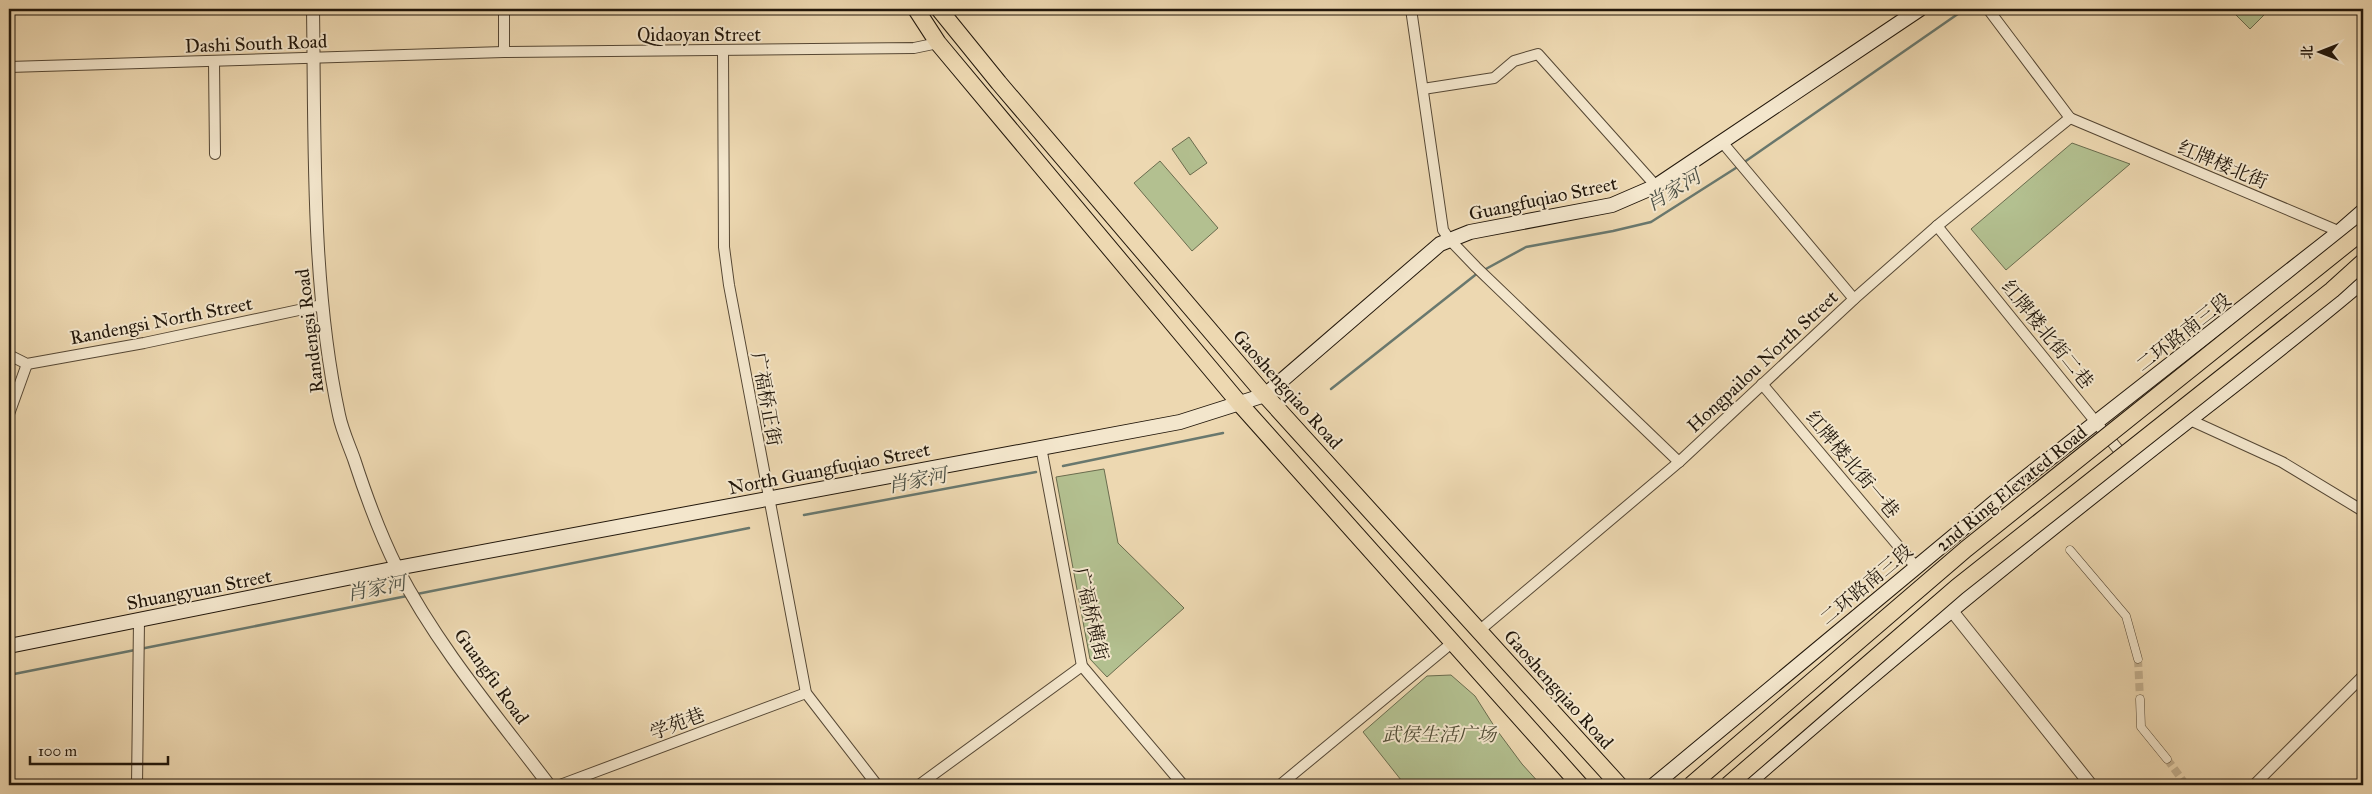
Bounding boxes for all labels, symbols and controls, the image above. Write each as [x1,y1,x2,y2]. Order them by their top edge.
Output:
street label: Qidaoyan Street [637,23,761,46]
north arrow [2294,28,2344,78]
street label: Dashi South Road [184,30,328,57]
text: 北 [2299,45,2316,59]
street label: 红牌楼北街 [2175,135,2271,194]
water label: 肖家河 [1641,163,1707,216]
street label: Guangfuqiao Street [1467,171,1620,226]
street label: Randengsi Road [290,267,330,394]
street label: 红牌楼北街二巷 [1997,275,2098,393]
street label: Hongpailou North Street [1682,285,1843,438]
street label: 二环路南三段 [2131,288,2235,377]
street label: Randengsi North Street [68,291,255,350]
street label: Gaoshengqiao Road [1227,325,1348,455]
street label: 广福桥正街 [747,350,786,448]
street label: 红牌楼北街一巷 [1801,406,1904,523]
street label: 2nd Ring Elevated Road [1931,420,2092,557]
street label: North Guangfuqiao Street [726,438,932,500]
water label: 肖家河 [885,462,952,498]
street label: 二环路南三段 [1815,539,1917,630]
street label: Shuangyuan Street [125,564,274,616]
street label: 广福桥横街 [1070,565,1113,663]
water label: 肖家河 [344,570,411,606]
street label: Guangfu Road [448,624,534,729]
street label: Gaoshengqiao Road [1498,625,1619,755]
street label: 学苑巷 [646,703,708,744]
park label: 武侯生活广场 [1382,723,1498,746]
scale bar [30,734,168,766]
text: 100 m [38,742,78,760]

